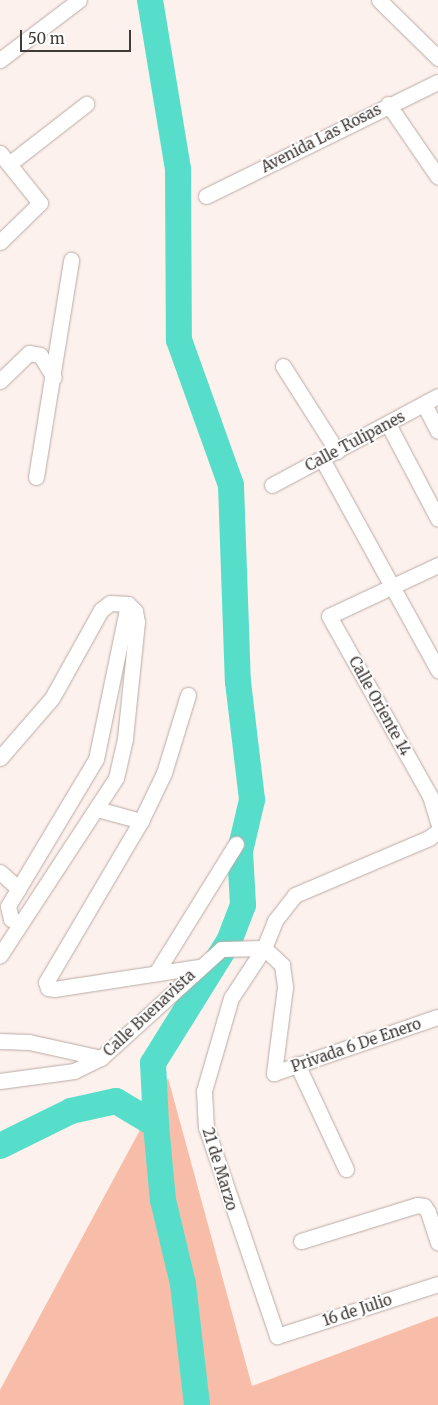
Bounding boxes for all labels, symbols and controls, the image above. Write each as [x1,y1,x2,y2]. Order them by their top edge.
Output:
scale bar [22,20,134,52]
text: 50 m [28,29,65,48]
street label: Avenida Las Rosas [258,100,384,176]
street label: Calle Tulipanes [302,407,408,475]
street label: Calle Oriente 14 [345,653,415,759]
street label: Calle Buenavista [100,966,198,1060]
street label: Privada 6 De Enero [289,1014,423,1076]
street label: 21 de Marzo [199,1125,241,1213]
street label: 16 de Julio [320,1290,394,1330]

